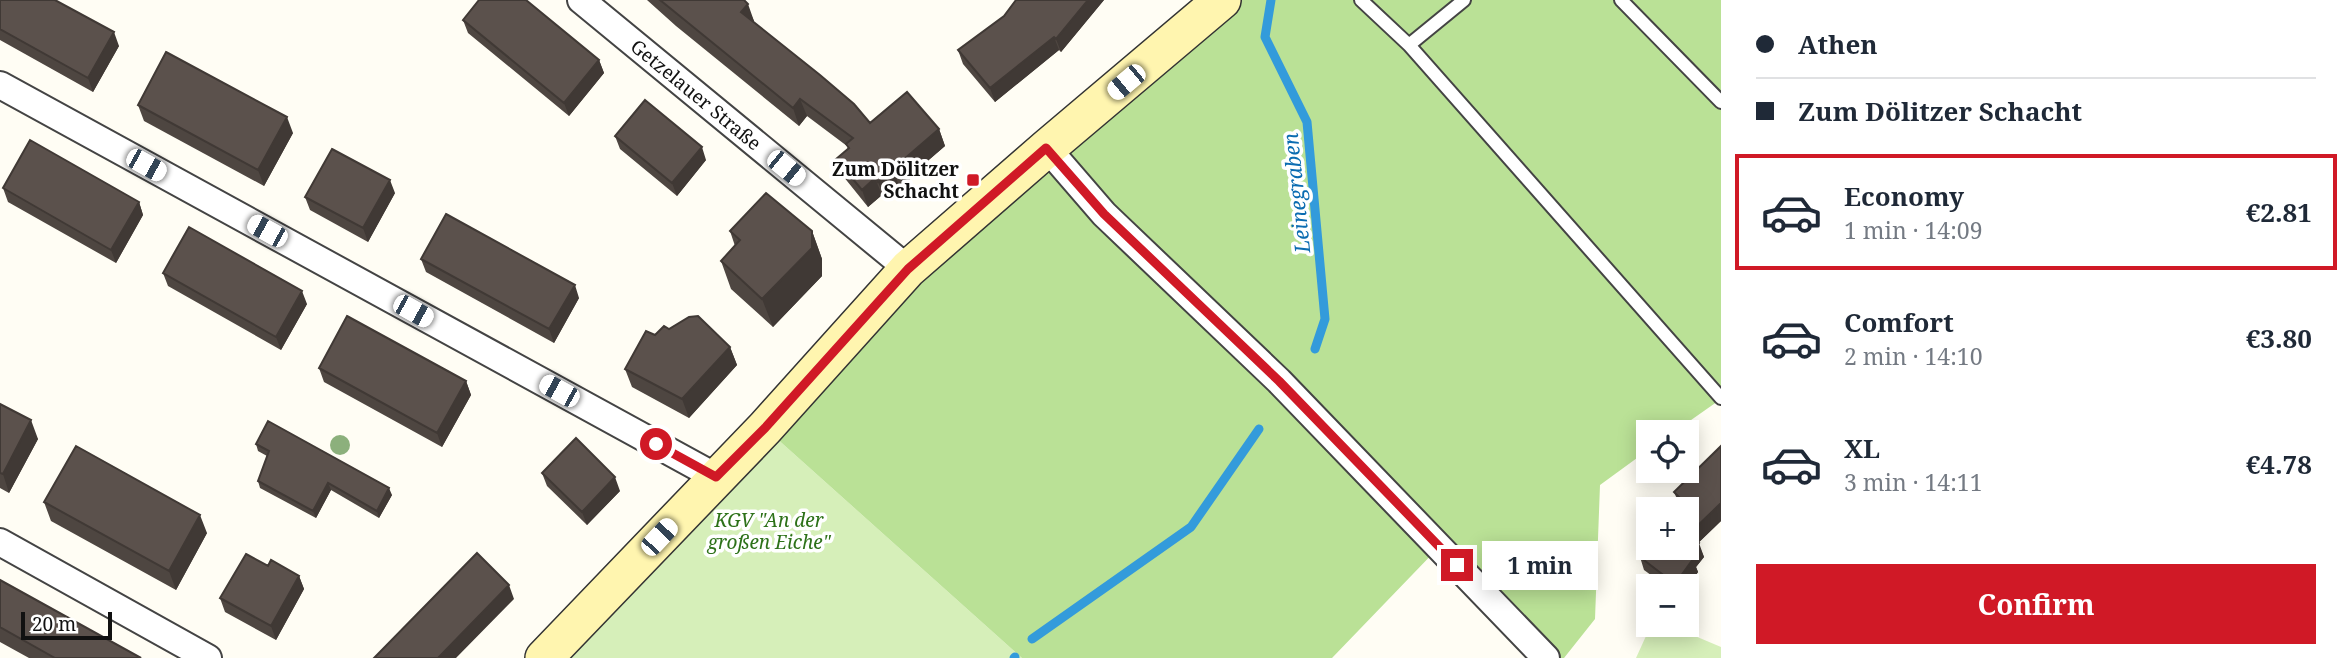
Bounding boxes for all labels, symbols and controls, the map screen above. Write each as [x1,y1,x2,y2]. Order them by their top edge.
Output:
text: Athen [1798,26,1878,62]
street label: Getzelauer Straße [625,33,767,156]
car [1104,60,1149,104]
text: Zum Dölitzer Schacht [1798,93,2082,129]
water label: Leinegraben [1276,131,1316,255]
car [123,146,170,184]
car [764,147,809,189]
place label: Zum Dölitzer Schacht [832,156,959,204]
marker: Zum Dölitzer Schacht [965,172,981,188]
text: Economy [1844,178,1964,214]
icon: car [1760,181,1823,244]
text: €2.81 [2246,194,2312,230]
car [244,212,291,250]
text: 1 min · 14:09 [1844,214,1982,246]
car [390,292,437,330]
text: Comfort [1844,304,1954,340]
icon: car [1760,307,1823,370]
text: €3.80 [2246,320,2312,356]
text: 2 min · 14:10 [1844,340,1982,372]
car [536,372,583,410]
map controls [1636,420,1699,637]
button: locate [1636,420,1699,483]
route start [640,428,672,460]
text: XL [1844,430,1880,466]
icon: car [1760,433,1823,496]
text: €4.78 [2246,446,2312,482]
text: 3 min · 14:11 [1844,466,1982,498]
button: + [1636,497,1699,560]
park label: KGV "An der großen Eiche" [707,507,832,555]
car [637,514,682,560]
callout: 1 min [1482,540,1597,590]
route end [1441,549,1473,581]
text: 1 min [1507,549,1573,581]
button: Confirm [1756,564,2316,644]
button: − [1636,574,1699,637]
scale bar [21,609,112,641]
text: 20 m [32,611,76,637]

